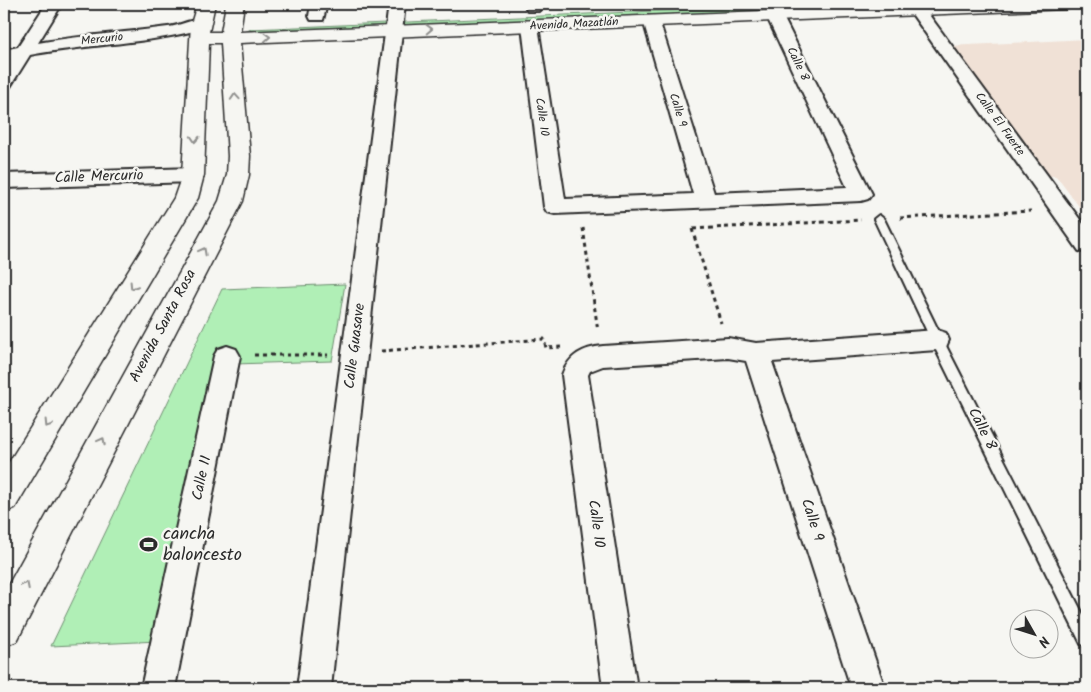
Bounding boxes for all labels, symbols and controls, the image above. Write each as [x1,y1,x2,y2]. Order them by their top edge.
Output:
street label: Avenida Mazatlán [529,12,619,36]
one-way arrow [425,24,433,35]
street label: Mercurio [80,27,124,51]
one-way arrow [263,31,271,42]
street label: Calle 8 [782,44,815,85]
street label: Calle El Fuerte [970,88,1030,160]
street label: Calle 9 [664,91,692,130]
one-way arrow [230,93,241,101]
street label: Calle 10 [530,97,554,137]
one-way arrow [190,135,201,143]
street label: Calle Mercurio [54,163,144,191]
one-way arrow [197,247,207,256]
street label: Avenida Santa Rosa [123,265,203,387]
one-way arrow [130,280,140,289]
street label: Calle Guasave [338,302,372,390]
street label: Calle 8 [961,403,1003,455]
one-way arrow [45,419,54,428]
one-way arrow [96,437,106,446]
street label: Calle 11 [186,453,219,503]
street label: Calle 9 [794,496,830,545]
street label: Calle 10 [581,498,611,550]
place label: cancha baloncesto [163,520,242,570]
sports icon: cancha baloncesto [139,534,159,554]
one-way arrow [20,581,30,590]
north arrow [1008,610,1058,660]
text: N [1032,631,1055,652]

